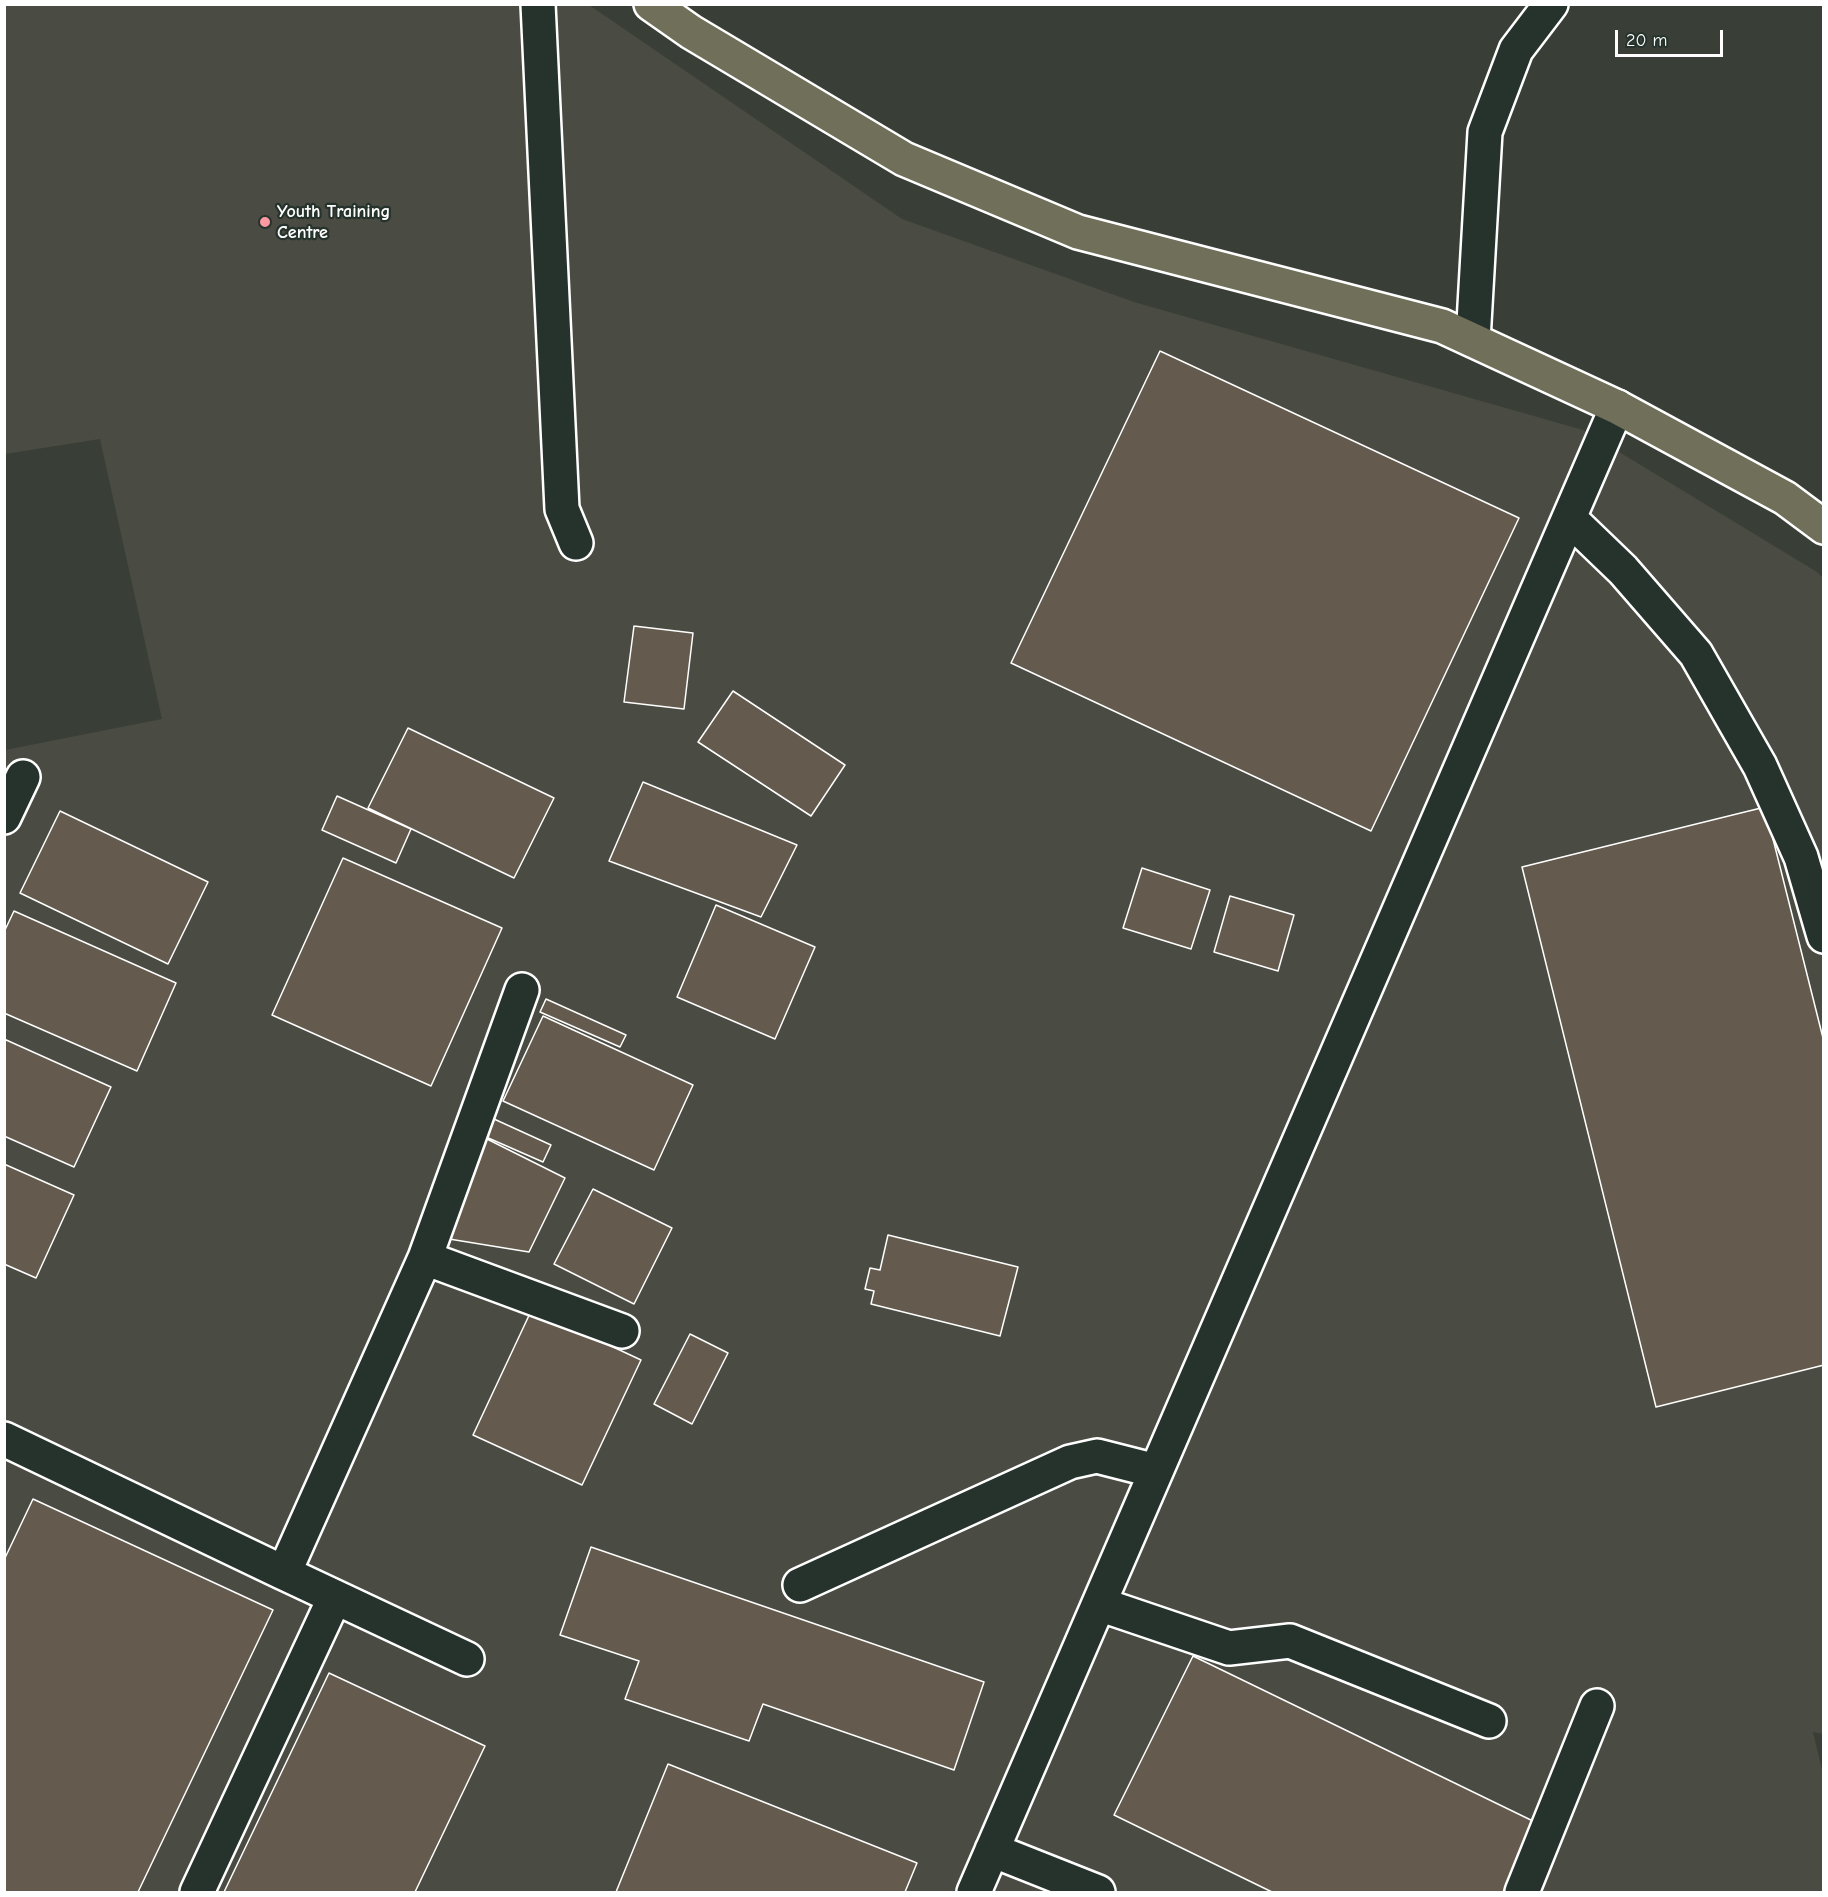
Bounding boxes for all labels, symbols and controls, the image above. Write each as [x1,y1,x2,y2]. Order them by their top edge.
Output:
scale bar [1618,18,1726,56]
text: 20 m [1626,30,1667,51]
place label: Youth Training Centre [277,201,390,244]
marker: Youth Training Centre [258,215,272,229]

